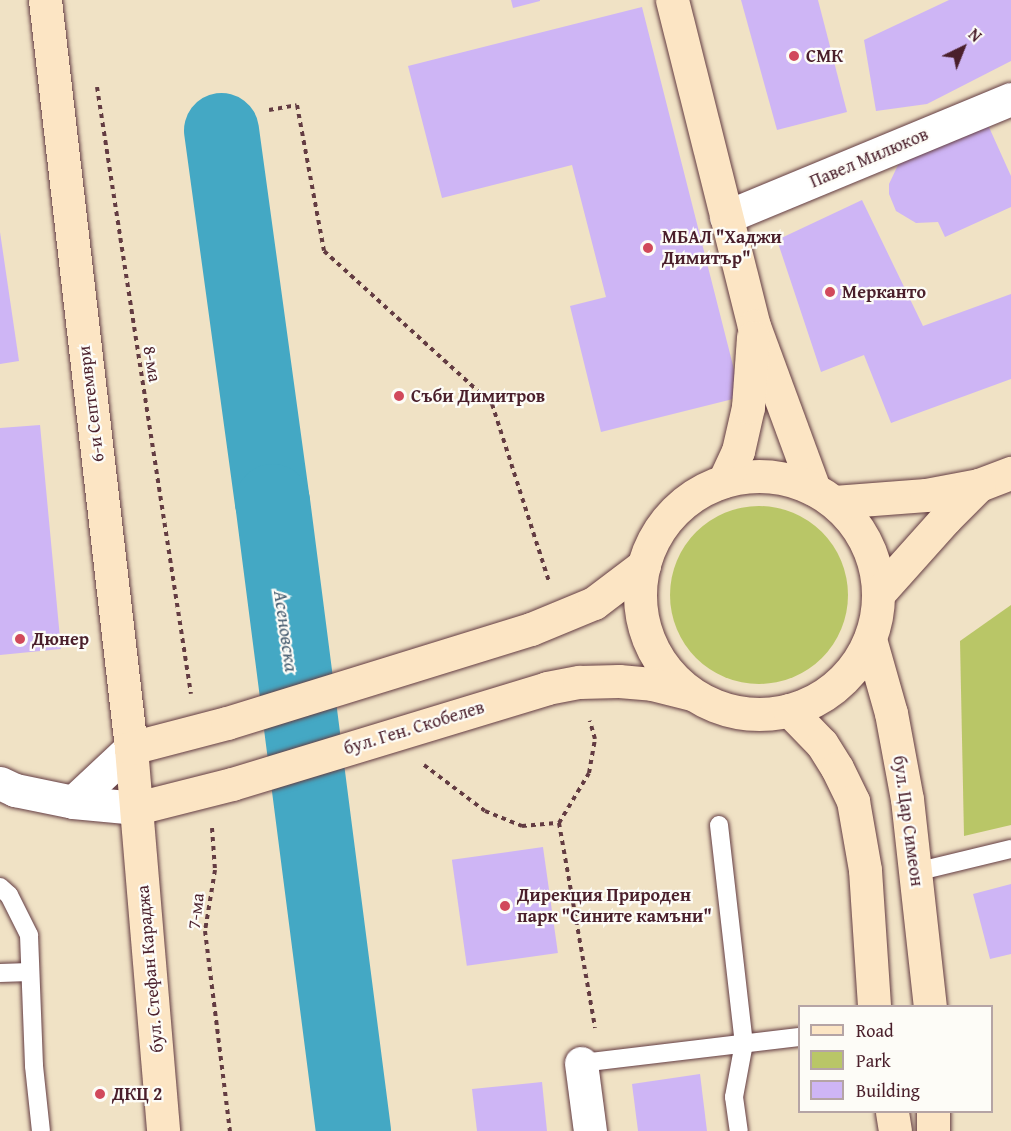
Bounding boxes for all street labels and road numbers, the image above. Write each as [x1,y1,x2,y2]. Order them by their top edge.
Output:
street label: Павел Милюков [807,123,931,193]
street label: 8-ма [138,344,166,384]
street label: 6-и Септември [73,345,109,463]
street label: бул. Ген. Скобелев [341,696,487,760]
street label: бул. Цар Симеон [888,754,928,888]
street label: бул. Стефан Караджа [132,884,168,1054]
street label: 7-ма [183,892,209,930]

